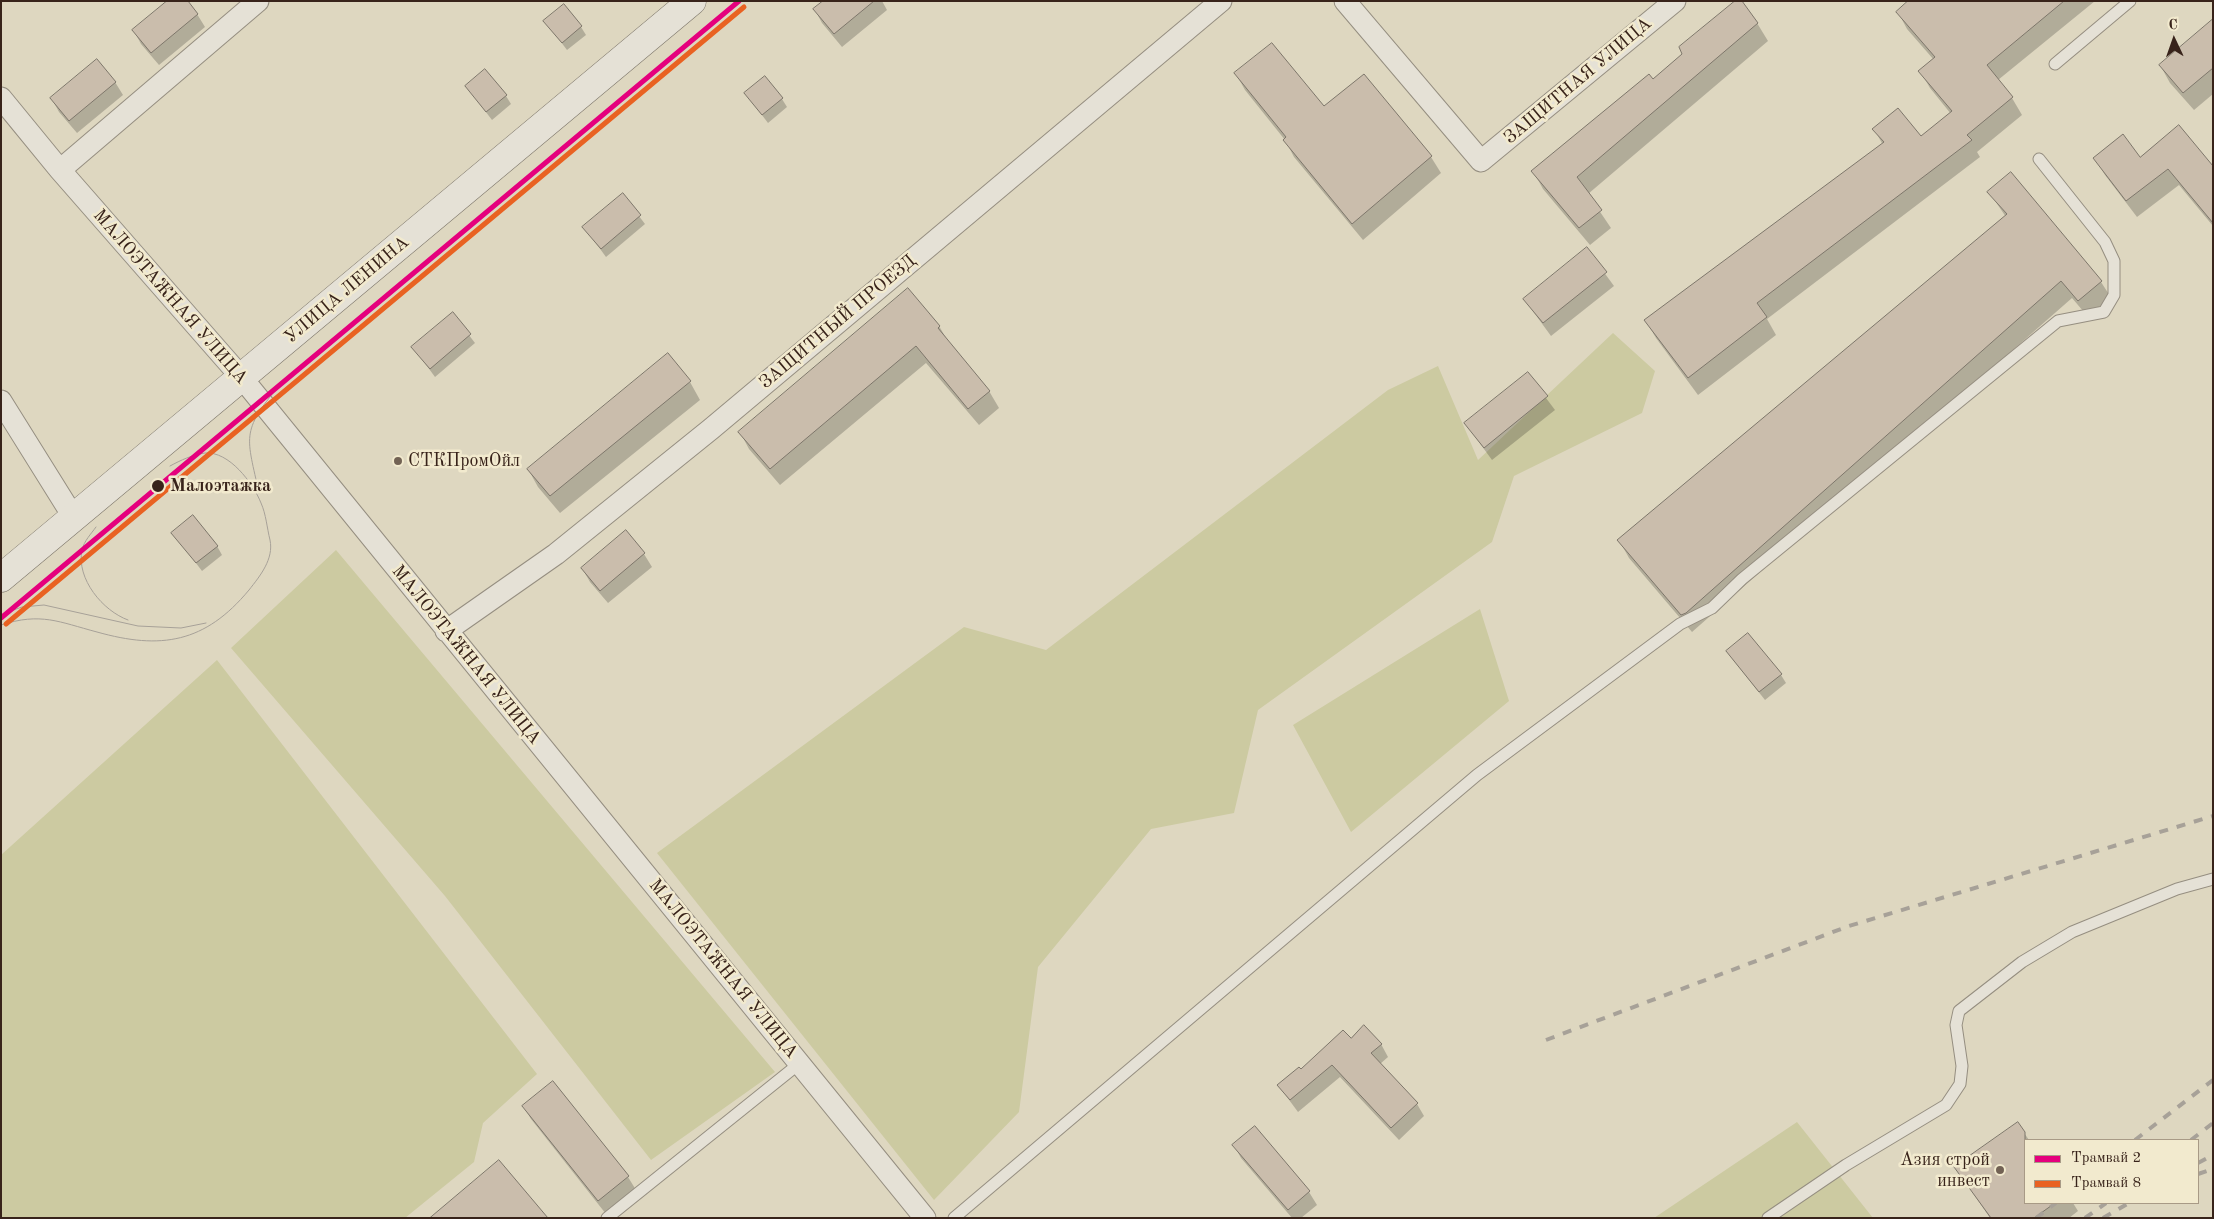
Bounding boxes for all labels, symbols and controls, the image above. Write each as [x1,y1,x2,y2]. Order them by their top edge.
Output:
street label: ЗАЩИТНАЯ УЛИЦА [1500,13,1656,149]
north arrow [2149,15,2199,65]
text: С [2168,18,2178,32]
street label: МАЛОЭТАЖНАЯ УЛИЦА [88,205,252,389]
street label: УЛИЦА ЛЕНИНА [280,232,414,348]
street label: ЗАЩИТНЫЙ ПРОЕЗД [755,250,921,394]
place label: СТКПромОйл [408,450,520,472]
marker: СТКПромОйл [392,455,404,467]
place label: Малоэтажка [170,475,271,497]
marker: Малоэтажка [150,478,166,494]
street label: МАЛОЭТАЖНАЯ УЛИЦА [387,561,545,749]
street label: МАЛОЭТАЖНАЯ УЛИЦА [644,875,802,1063]
legend [2024,1139,2199,1204]
place label: Азия строй инвест [1900,1149,1990,1192]
text: Трамвай 2 [2071,1151,2141,1166]
marker: Азия строй инвест [1994,1164,2006,1176]
text: Трамвай 8 [2071,1176,2141,1191]

